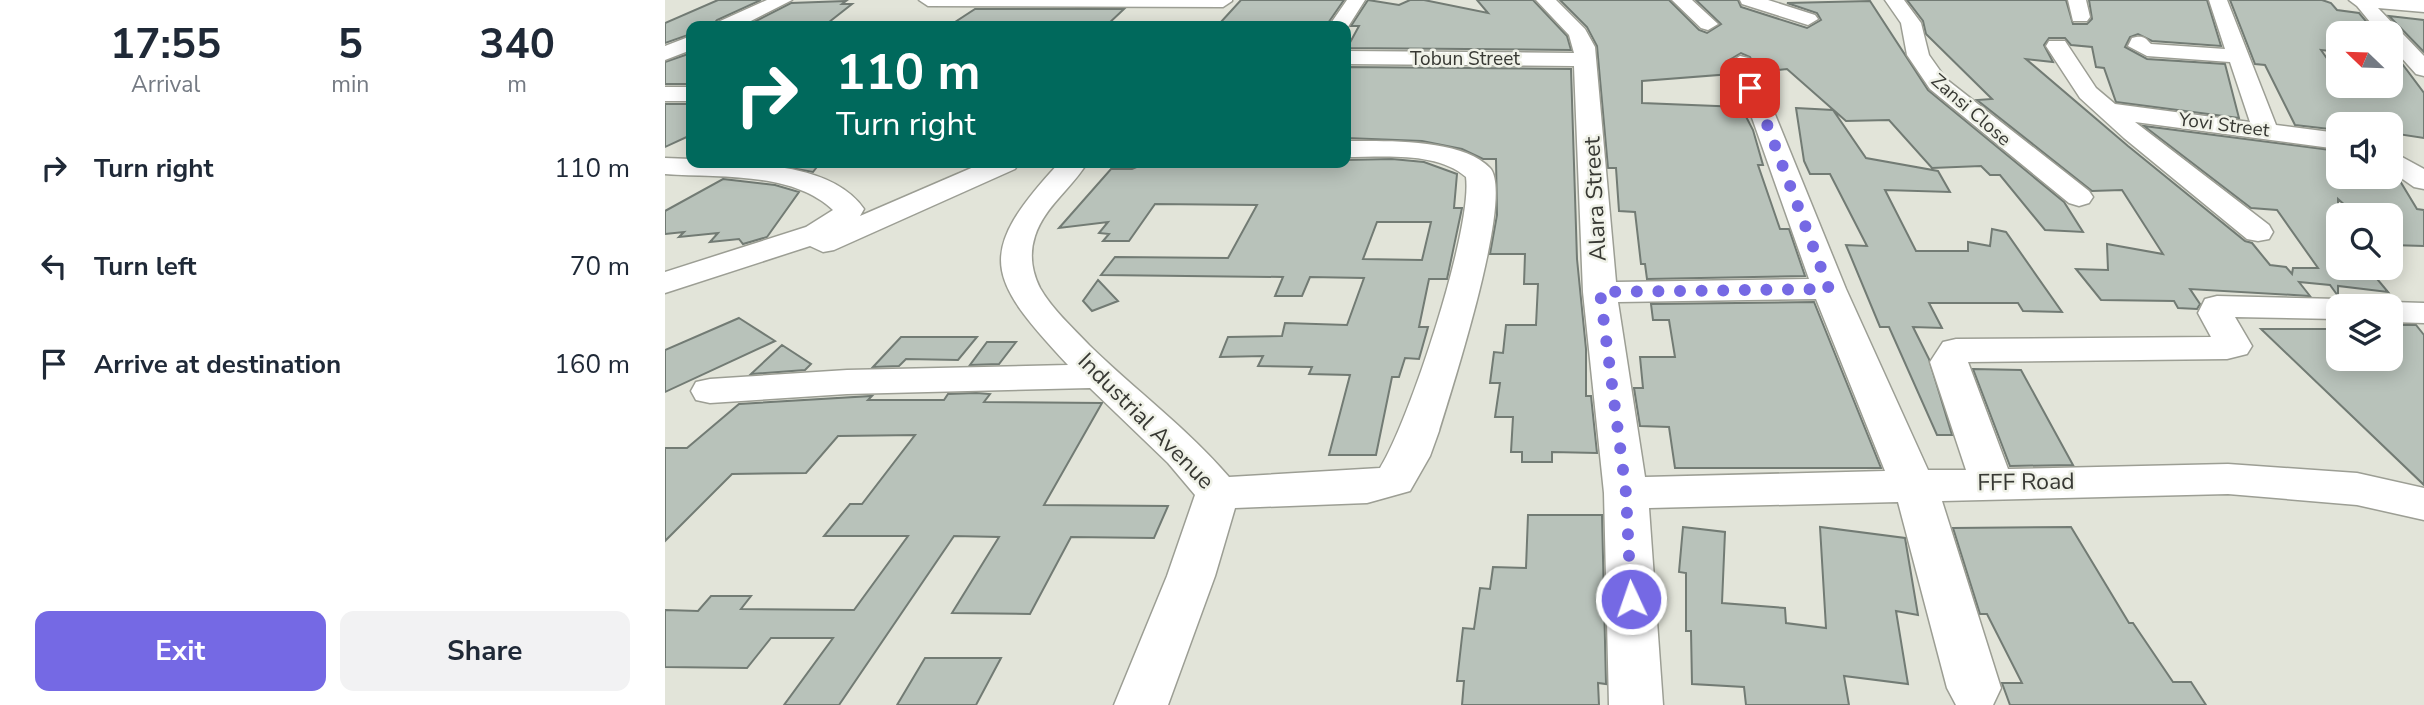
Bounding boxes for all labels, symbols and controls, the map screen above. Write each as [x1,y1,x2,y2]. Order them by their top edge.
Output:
text: 17:55 [110,16,221,73]
text: 5 [338,16,363,73]
text: 340 [479,16,555,73]
north arrow [2326,21,2403,98]
map controls [2326,21,2403,371]
text: 110 m [836,39,980,106]
street label: Tobun Street [1410,46,1520,72]
icon: right [721,49,812,140]
pin [1720,58,1780,118]
street label: Zansi Close [1925,68,2017,152]
text: Arrival [131,69,200,100]
text: min [331,69,369,100]
text: m [507,69,527,100]
icon: arrive [1731,69,1769,107]
text: Turn right [836,103,976,146]
street label: Yovi Street [2176,106,2271,144]
button: sound [2326,112,2403,189]
street label: Alara Street [1576,135,1614,262]
icon: right [35,149,73,187]
text: Turn right [94,151,213,186]
text: 110 m [554,151,630,186]
button: search [2326,203,2403,280]
icon: left [35,247,73,285]
text: Turn left [94,249,197,284]
text: 70 m [570,249,630,284]
button: layers [2326,294,2403,371]
icon: arrive [35,345,73,383]
street label: Industrial Avenue [1071,346,1221,496]
text: Arrive at destination [94,347,341,382]
text: 160 m [554,347,630,382]
street label: FFF Road [1977,466,2075,498]
position arrow [1594,562,1668,636]
button: Exit [35,611,326,691]
button: Share [340,611,630,691]

